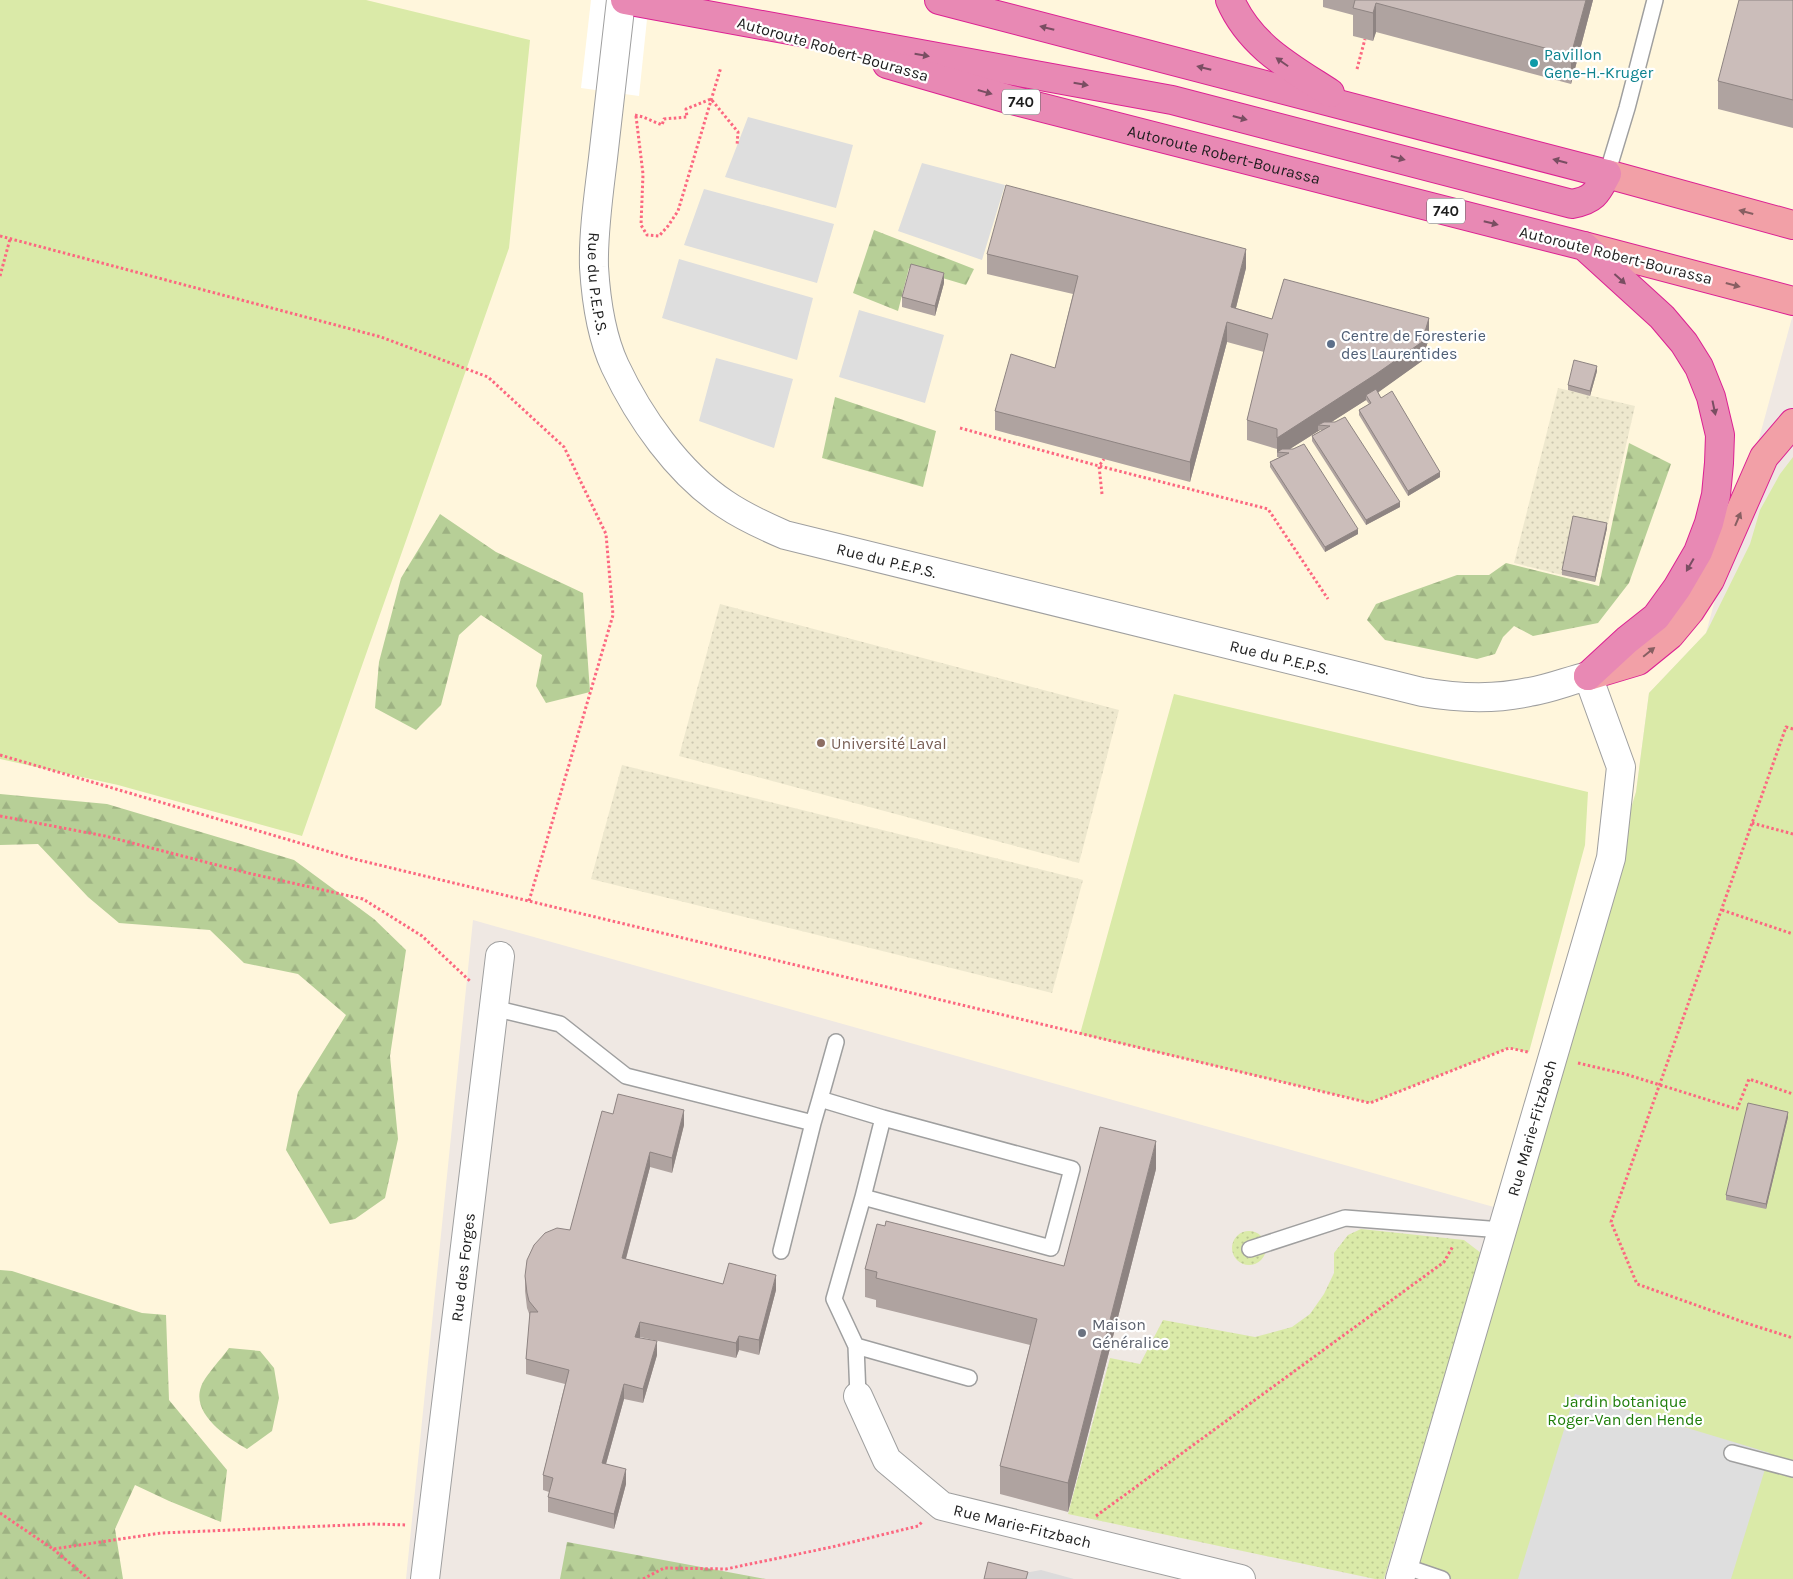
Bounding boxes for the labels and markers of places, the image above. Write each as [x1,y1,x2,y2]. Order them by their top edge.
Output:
place label: Pavillon Gene-H.-Kruger [1544,45,1654,82]
marker: Pavillon Gene-H.-Kruger [1528,57,1540,69]
place label: Centre de Foresterie des Laurentides [1341,326,1486,363]
marker: Centre de Foresterie des Laurentides [1325,338,1337,350]
place label: Université Laval [831,734,947,753]
marker: Université Laval [815,737,827,749]
place label: Maison Généralice [1092,1315,1169,1352]
marker: Maison Généralice [1076,1327,1088,1339]

